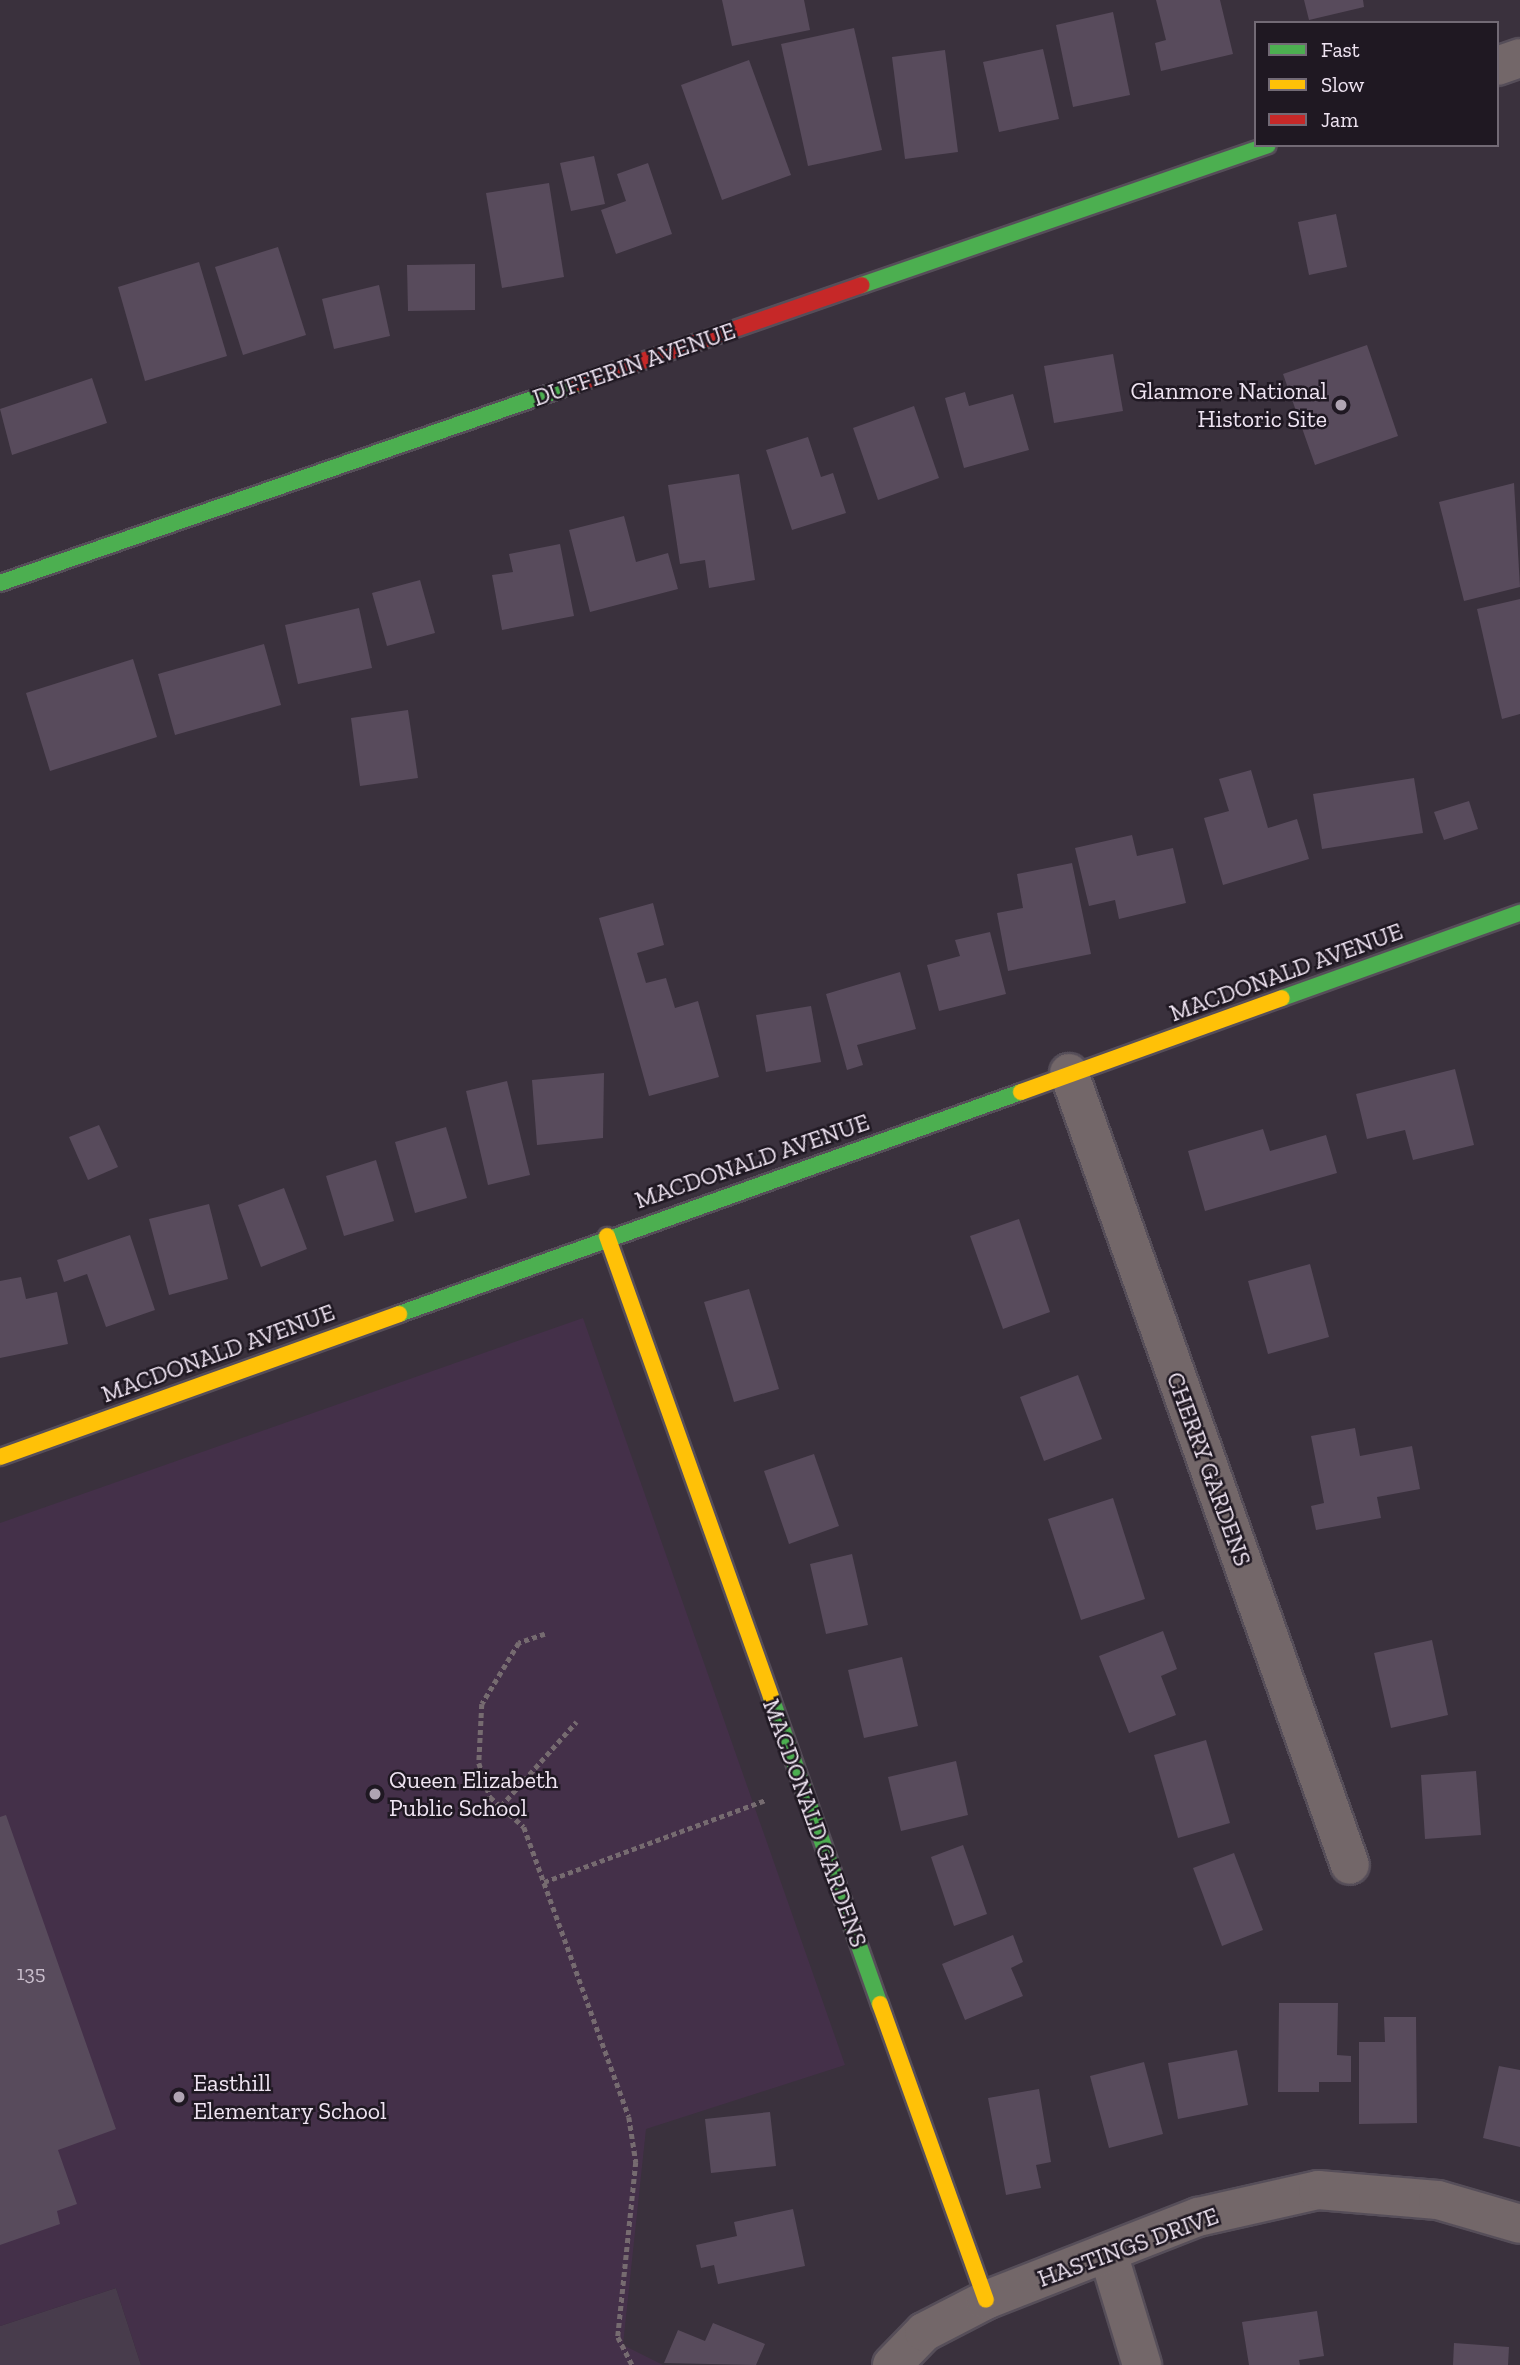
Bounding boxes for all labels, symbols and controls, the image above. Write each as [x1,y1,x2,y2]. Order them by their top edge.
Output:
legend [1254,21,1499,147]
text: Fast [1321,37,1360,62]
text: Slow [1321,72,1364,97]
text: Jam [1321,107,1358,132]
street label: DUFFERIN AVENUE [529,316,739,412]
place label: Glanmore National Historic Site [1130,377,1327,433]
marker: Glanmore National Historic Site [1333,397,1349,413]
street label: MACDONALD AVENUE [1165,916,1407,1028]
street label: MACDONALD AVENUE [631,1107,873,1215]
street label: MACDONALD AVENUE [97,1297,339,1409]
street label: CHERRY GARDENS [1160,1368,1258,1570]
street label: MACDONALD GARDENS [757,1695,873,1951]
place label: Queen Elizabeth Public School [389,1766,558,1822]
marker: Queen Elizabeth Public School [367,1786,383,1802]
house number: 135 [16,1960,46,1986]
place label: Easthill Elementary School [193,2069,387,2125]
marker: Easthill Elementary School [171,2089,187,2105]
street label: HASTINGS DRIVE [1034,2201,1222,2293]

